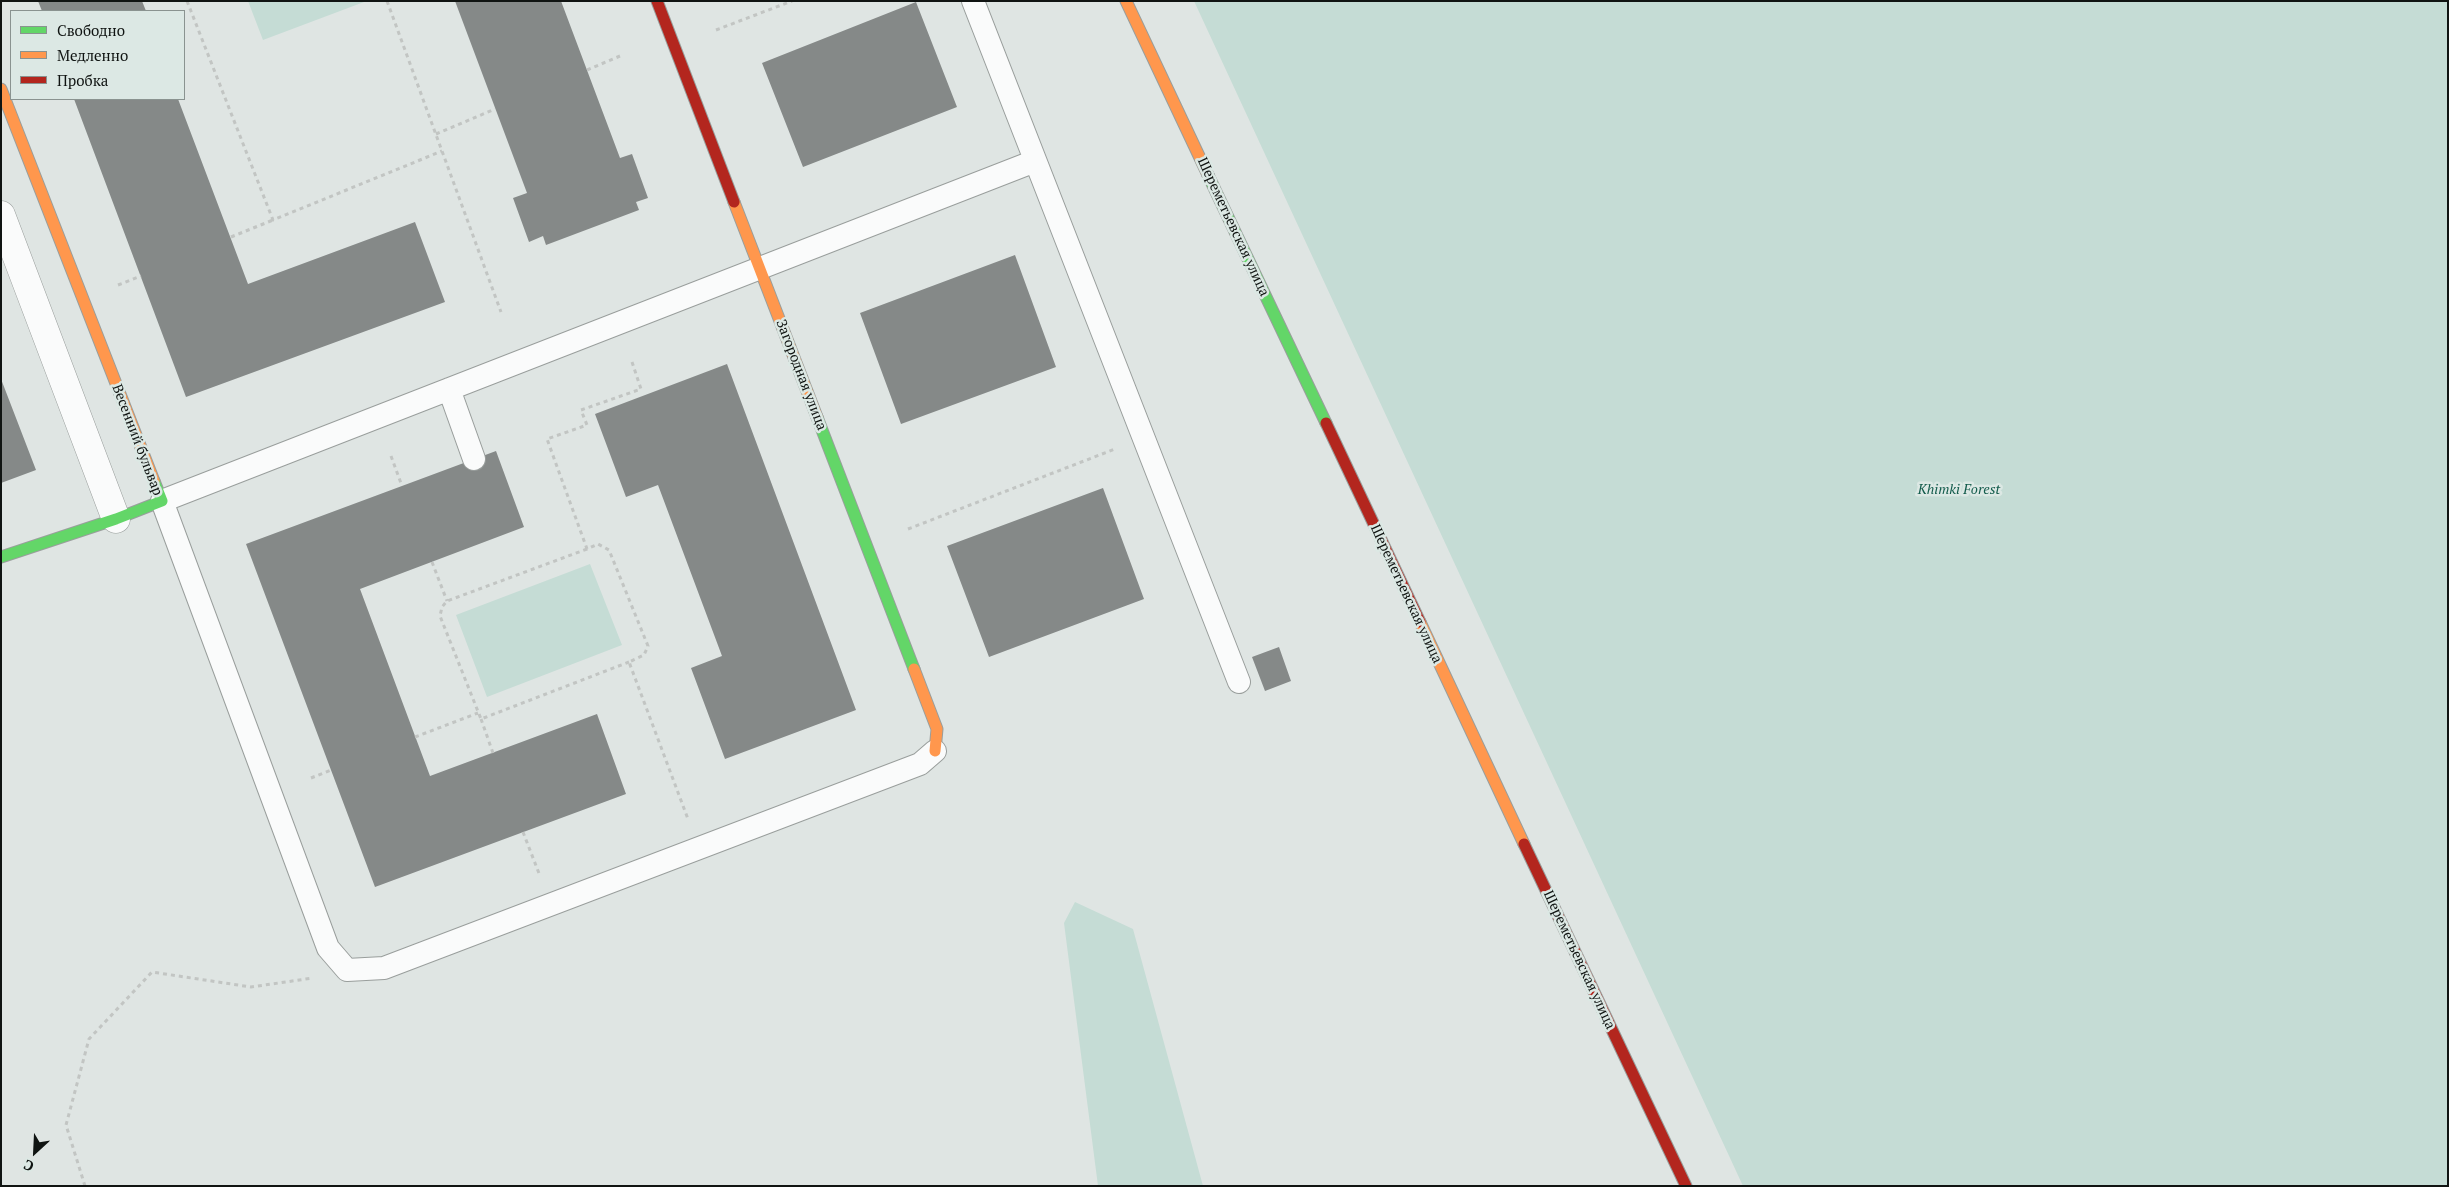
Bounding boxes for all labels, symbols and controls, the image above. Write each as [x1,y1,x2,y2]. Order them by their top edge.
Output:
legend [10,10,185,100]
text: Свободно [57,20,125,40]
text: Медленно [57,45,128,65]
text: Пробка [57,70,108,90]
street label: Шереметьевская улица [1193,155,1273,299]
street label: Загородная улица [772,317,830,433]
street label: Весенний бульвар [108,382,166,498]
park label: Khimki Forest [1918,482,2000,498]
street label: Шереметьевская улица [1366,522,1446,666]
street label: Шереметьевская улица [1539,888,1619,1032]
north arrow [10,1127,60,1177]
text: С [20,1156,37,1177]

